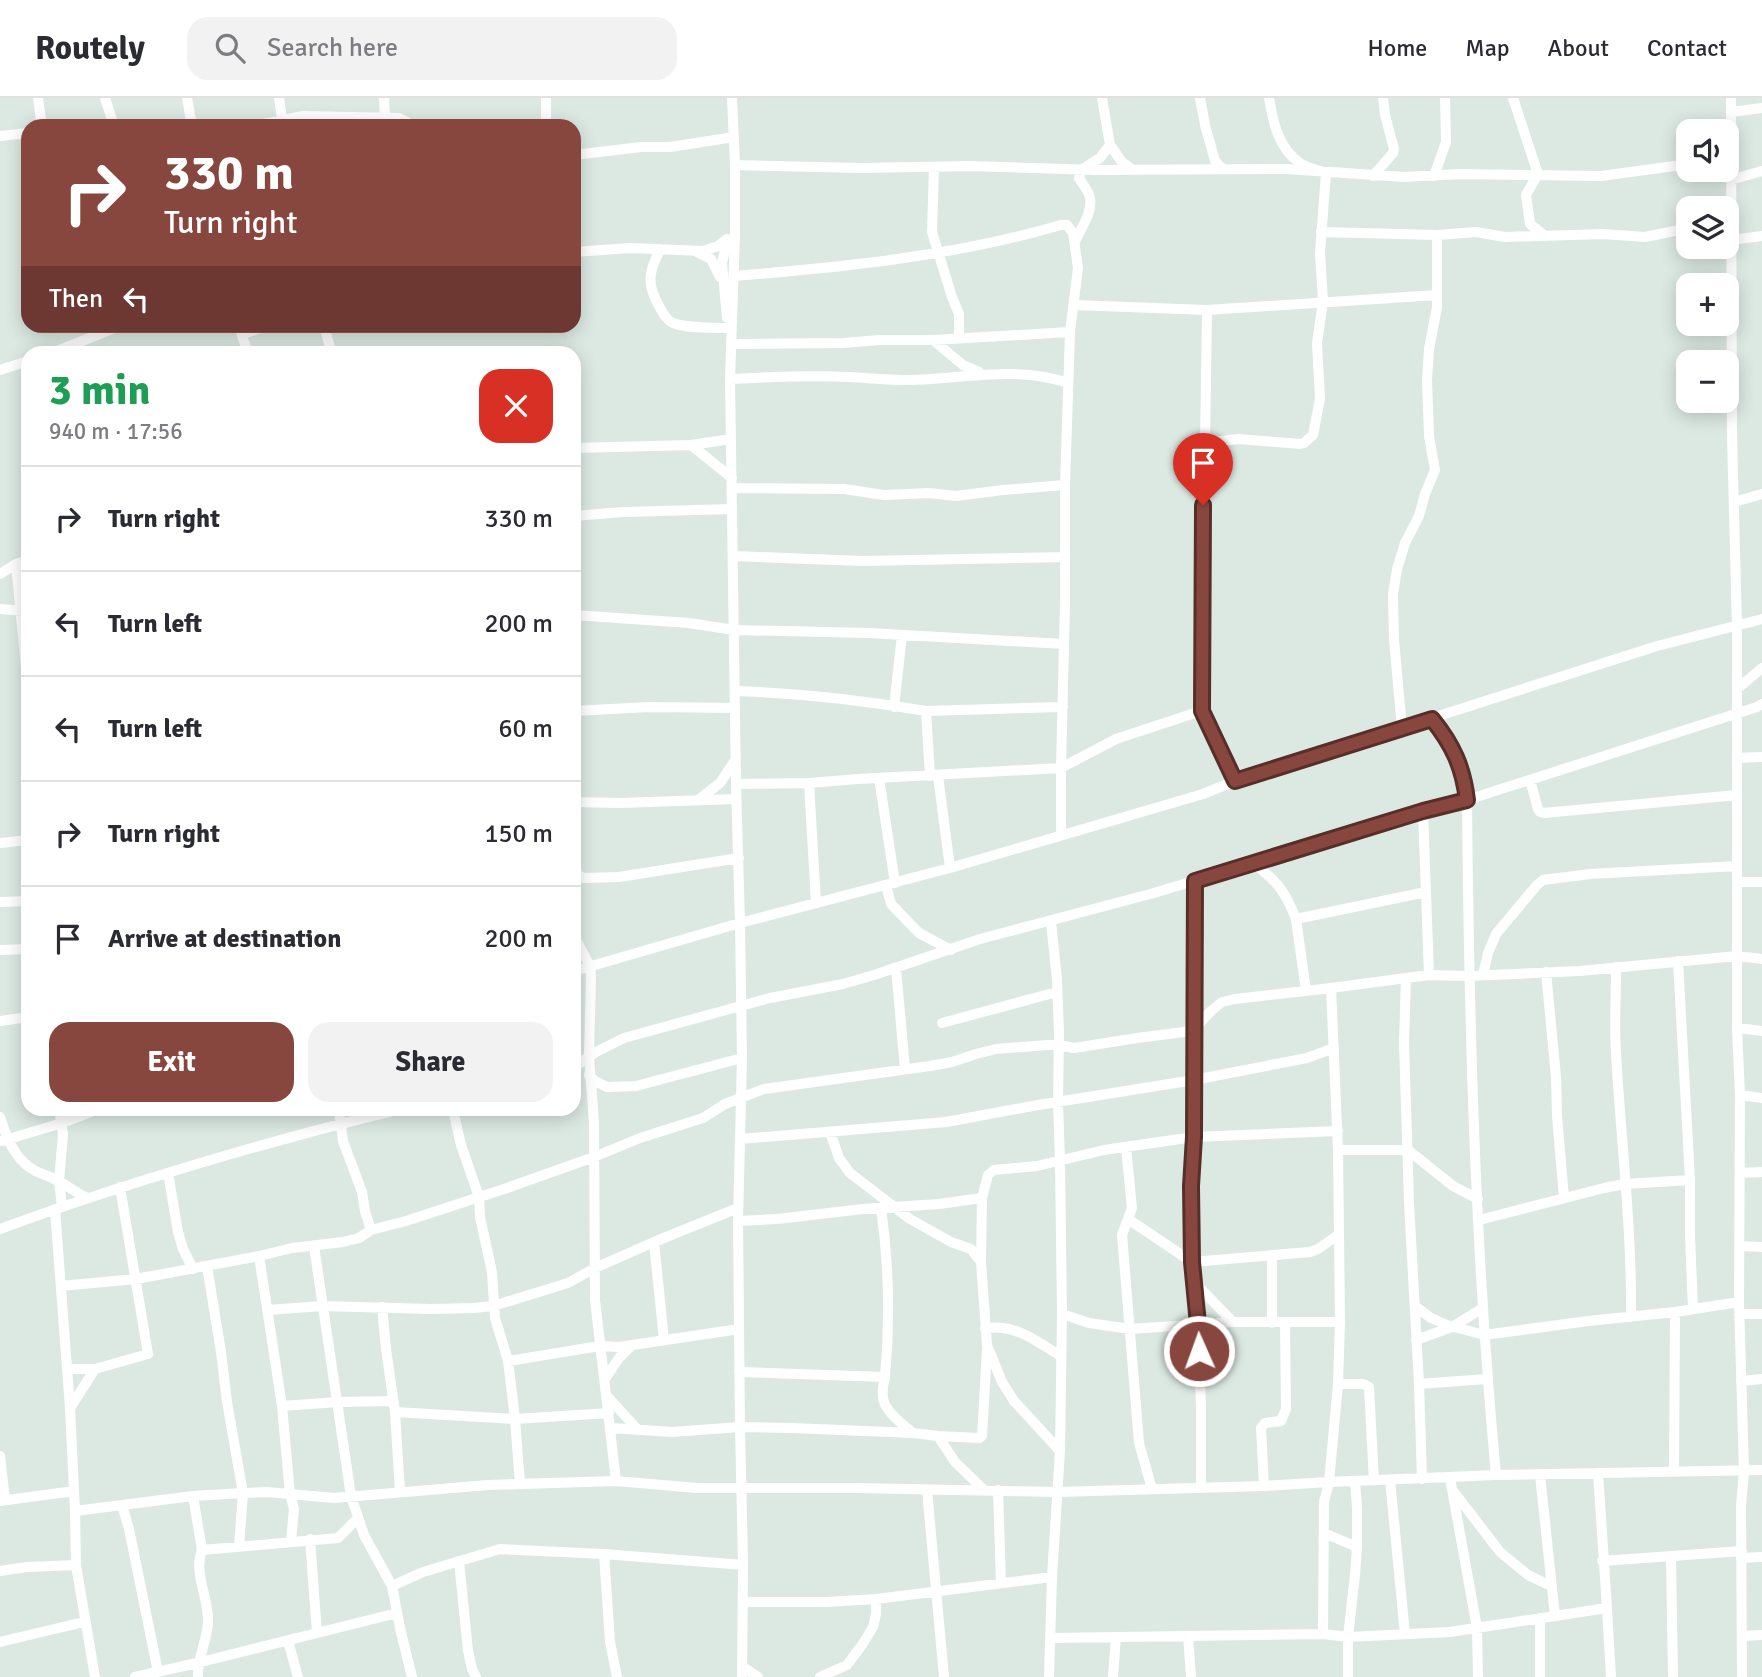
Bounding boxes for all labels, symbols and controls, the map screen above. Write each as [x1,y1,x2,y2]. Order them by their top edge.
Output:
search box [187,17,677,80]
text: Routely [35,28,145,69]
icon: search [211,29,249,67]
text: Search here [267,32,398,64]
text: Home [1367,33,1427,63]
text: Map [1465,33,1510,63]
text: About [1548,33,1609,63]
text: Contact [1647,33,1727,63]
map controls [1676,119,1739,413]
button: sound [1676,119,1739,182]
text: 330 m [164,143,294,203]
icon: right [49,147,140,238]
button: layers [1676,196,1739,259]
text: Turn right [164,203,297,242]
button: + [1676,273,1739,336]
icon: left [117,280,155,318]
text: Then [49,283,103,315]
button: − [1676,350,1739,413]
text: 3 min [49,365,150,416]
button: close [479,369,553,443]
text: 940 m · 17:56 [49,417,183,446]
pin [1173,433,1233,505]
icon: arrive [1184,444,1222,482]
icon: right [49,500,87,538]
text: Turn right [108,503,220,535]
text: 330 m [484,503,553,535]
icon: left [49,605,87,643]
text: Turn left [108,608,202,640]
text: 200 m [484,608,553,640]
icon: left [49,710,87,748]
text: Turn left [108,713,202,745]
text: 60 m [498,713,553,745]
icon: right [49,815,87,853]
text: Turn right [108,818,220,850]
text: 150 m [484,818,553,850]
icon: arrive [49,920,87,958]
text: Arrive at destination [108,923,341,955]
text: 200 m [484,923,553,955]
button: Exit [49,1022,294,1102]
button: Share [308,1022,553,1102]
position arrow [1162,1314,1236,1388]

